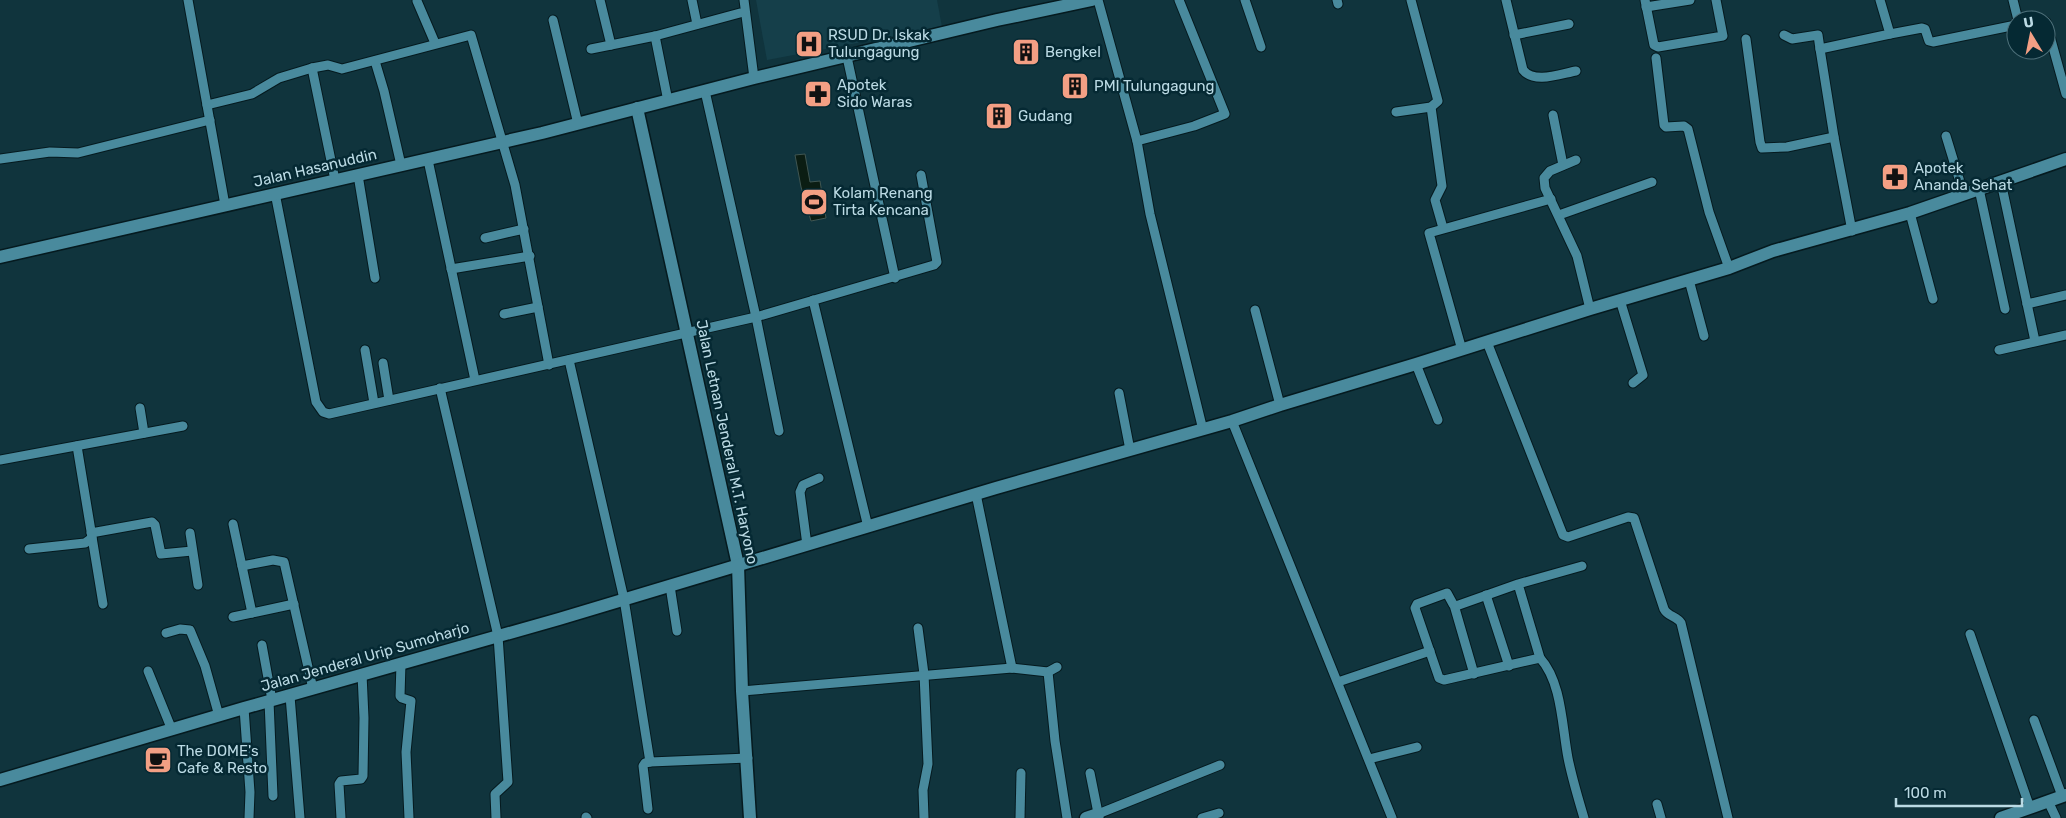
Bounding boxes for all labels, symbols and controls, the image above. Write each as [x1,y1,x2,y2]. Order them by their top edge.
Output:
north arrow [2006,10,2056,60]
text: U [2022,13,2035,32]
place label: RSUD Dr. Iskak Tulungagung [828,26,930,61]
hospital icon: RSUD Dr. Iskak Tulungagung [794,29,824,59]
building icon: Bengkel [1011,37,1041,67]
place label: Bengkel [1045,43,1101,61]
building icon: PMI Tulungagung [1060,71,1090,101]
place label: Apotek Sido Waras [837,76,913,111]
place label: PMI Tulungagung [1094,77,1215,95]
pharmacy icon: Apotek Sido Waras [803,79,833,109]
building icon: Gudang [984,101,1014,131]
place label: Gudang [1018,107,1073,125]
street label: Jalan Hasanuddin [252,145,378,191]
place label: Apotek Ananda Sehat [1914,159,2012,194]
pharmacy icon: Apotek Ananda Sehat [1880,162,1910,192]
place label: Kolam Renang Tirta Kencana [833,184,933,219]
sports icon: Kolam Renang Tirta Kencana [799,187,829,217]
street label: Jalan Letnan Jenderal M.T. Haryono [692,318,762,566]
street label: Jalan Jenderal Urip Sumoharjo [259,619,471,695]
place label: The DOME's Cafe & Resto [177,742,267,777]
cafe icon: The DOME's Cafe & Resto [143,745,173,775]
scale bar [1896,776,2022,808]
text: 100 m [1904,784,1946,802]

